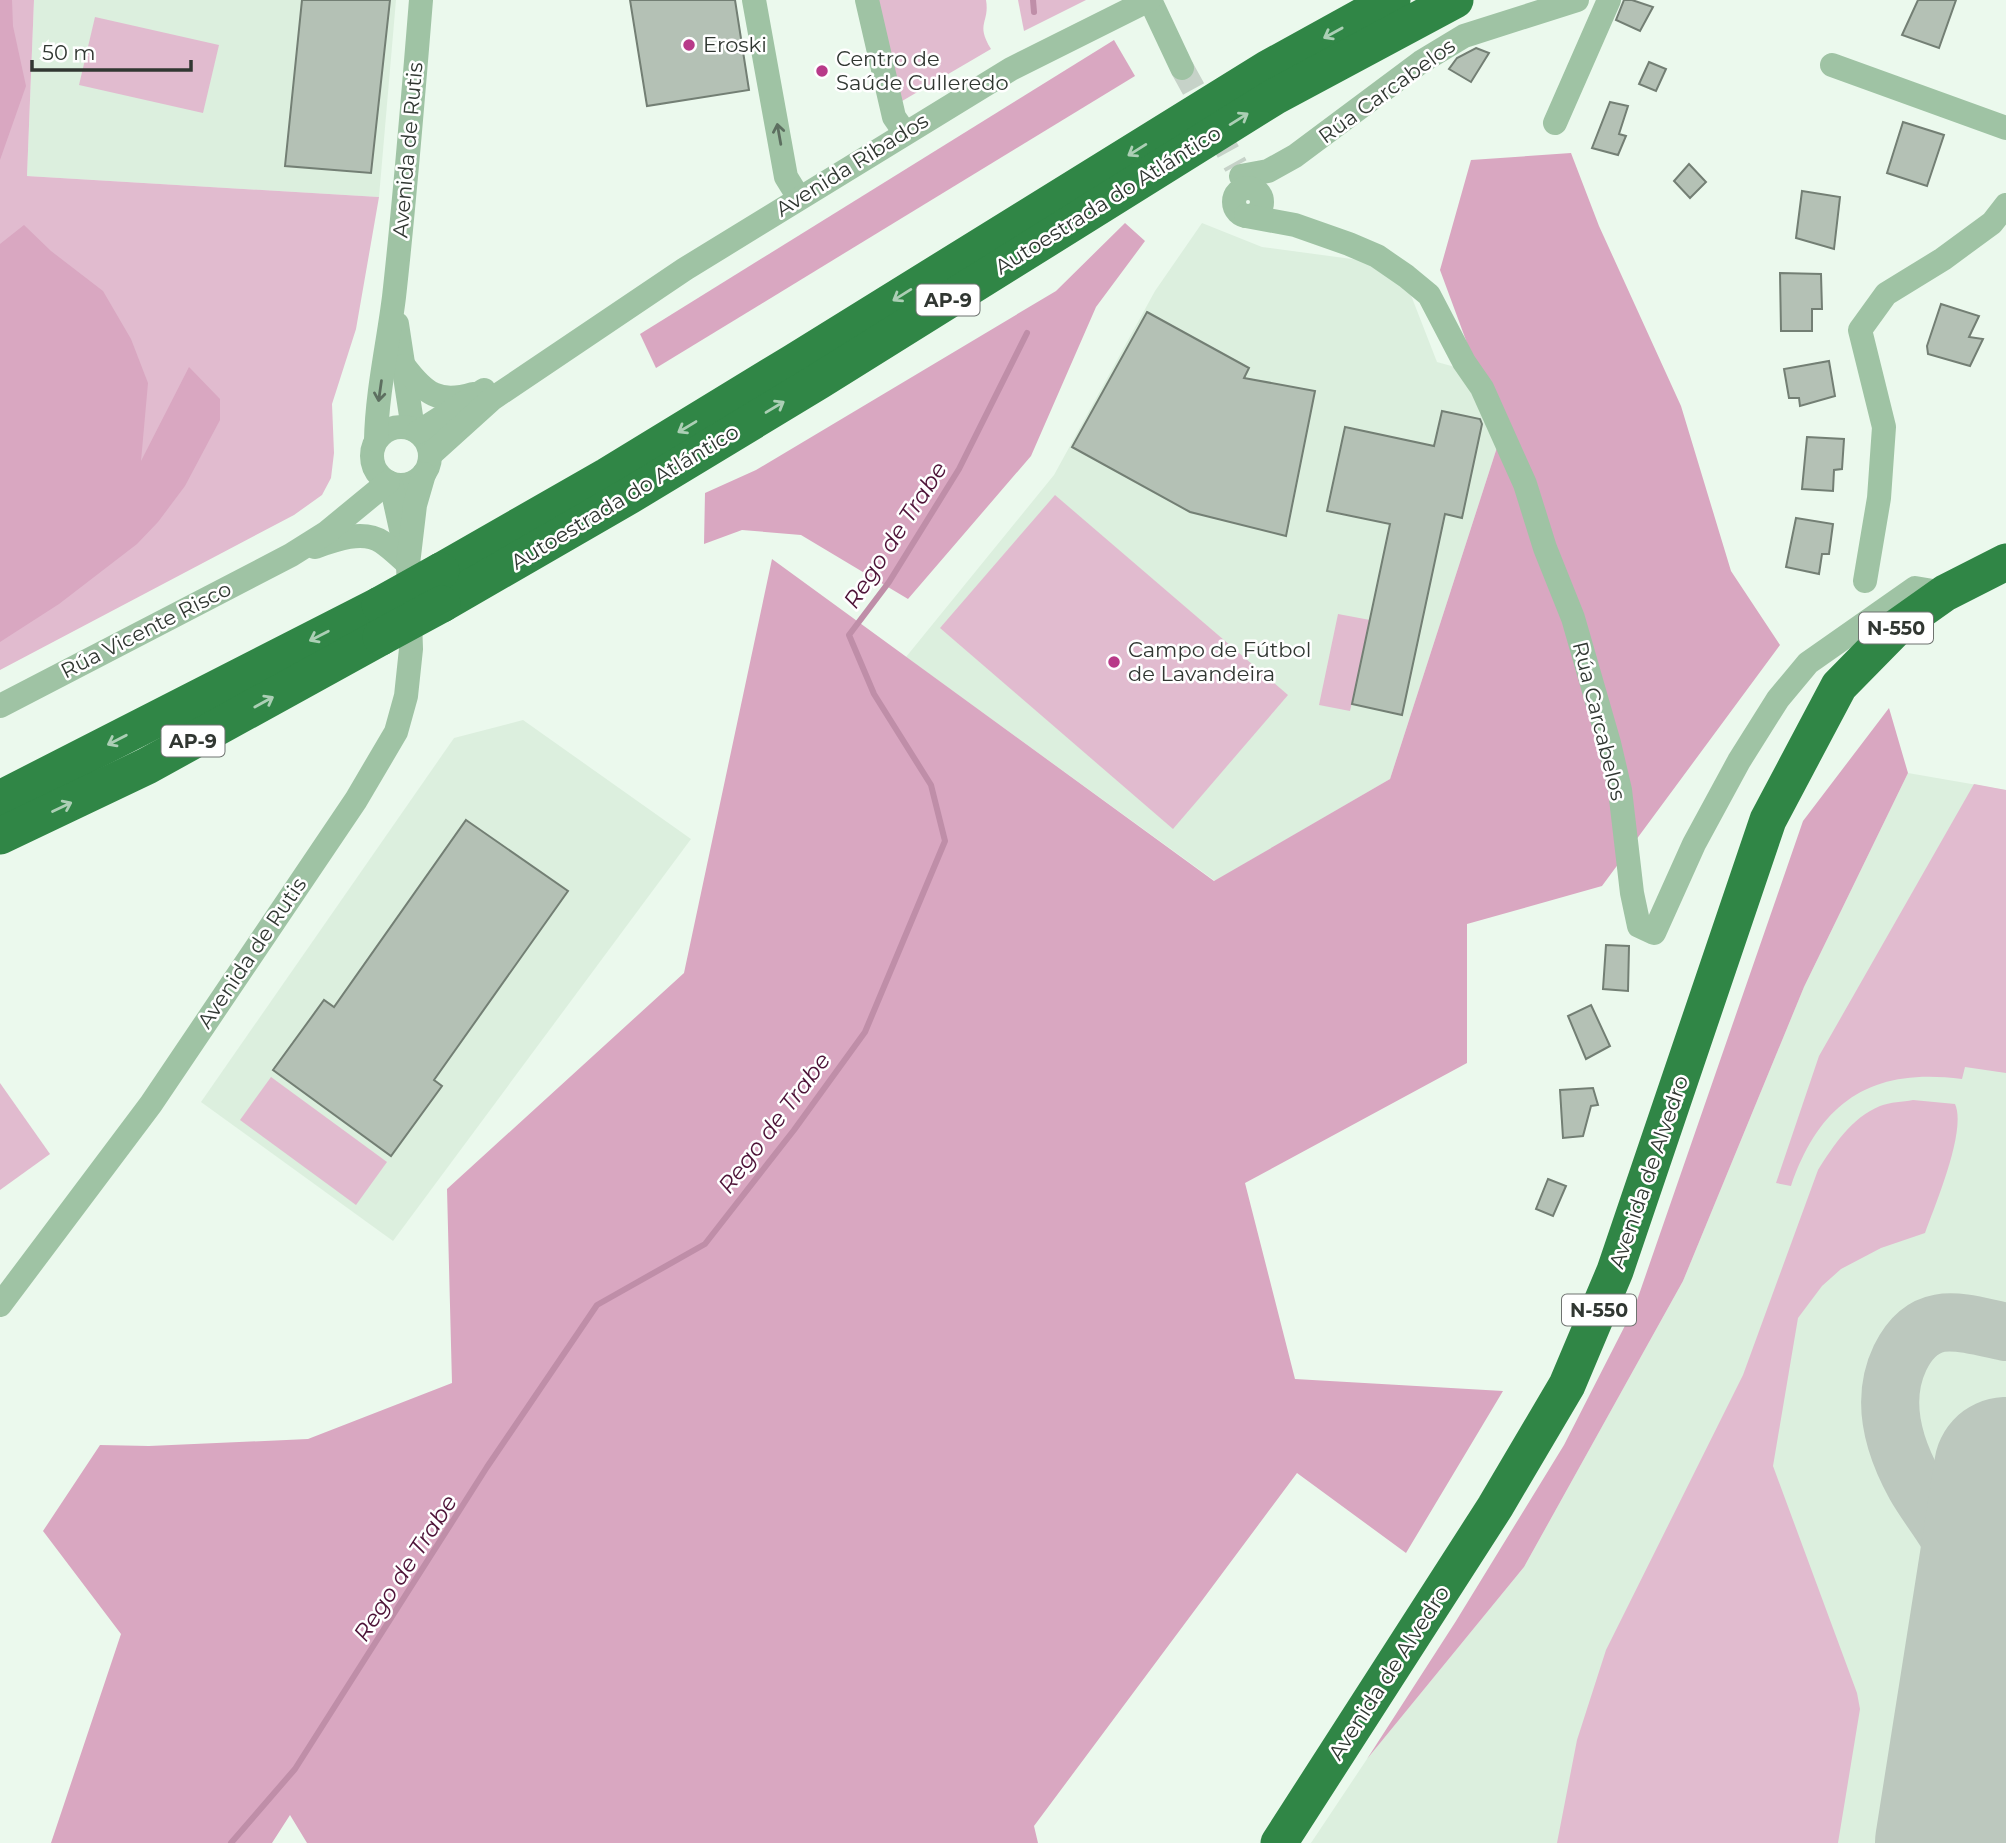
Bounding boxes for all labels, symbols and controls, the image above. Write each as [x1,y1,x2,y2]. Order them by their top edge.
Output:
one-way arrow [1323,26,1343,40]
scale bar [32,28,191,72]
place label: Eroski [703,32,767,57]
street label: Rúa Carcabelos [1314,33,1460,149]
marker: Eroski [681,37,697,53]
text: 50 m [42,40,96,65]
place label: Centro de Saúde Culleredo [836,46,1009,95]
street label: Avenida de Rutis [387,61,428,239]
marker: Centro de Saúde Culleredo [814,63,830,79]
street label: Avenida Ribados [771,108,933,222]
one-way arrow [1228,111,1248,125]
street label: Autoestrada do Atlántico [990,120,1225,279]
one-way arrow [771,123,785,146]
one-way arrow [1128,143,1148,157]
road number: AP-9 [916,284,979,316]
one-way arrow [893,289,913,303]
one-way arrow [373,379,386,402]
one-way arrow [765,400,785,414]
street label: Autoestrada do Atlántico [506,419,743,575]
one-way arrow [678,420,698,434]
water label: Rego de Trabe [837,456,953,614]
street label: Rúa Vicente Risco [56,576,235,683]
road number: N-550 [1859,612,1933,643]
one-way arrow [309,630,330,644]
place label: Campo de Fútbol de Lavandeira [1128,637,1311,686]
street label: Rúa Carcabelos [1568,639,1631,803]
marker: Campo de Fútbol de Lavandeira [1106,654,1122,670]
one-way arrow [253,695,273,709]
road number: AP-9 [162,726,224,756]
one-way arrow [107,734,128,748]
one-way arrow [51,799,72,813]
street label: Avenida de Rutis [192,873,311,1033]
water label: Rego de Trabe [712,1047,836,1199]
street label: Avenida de Alvedro [1604,1072,1693,1272]
road number: N-550 [1562,1294,1636,1326]
water label: Rego de Trabe [347,1489,463,1647]
street label: Avenida de Alvedro [1323,1581,1454,1765]

